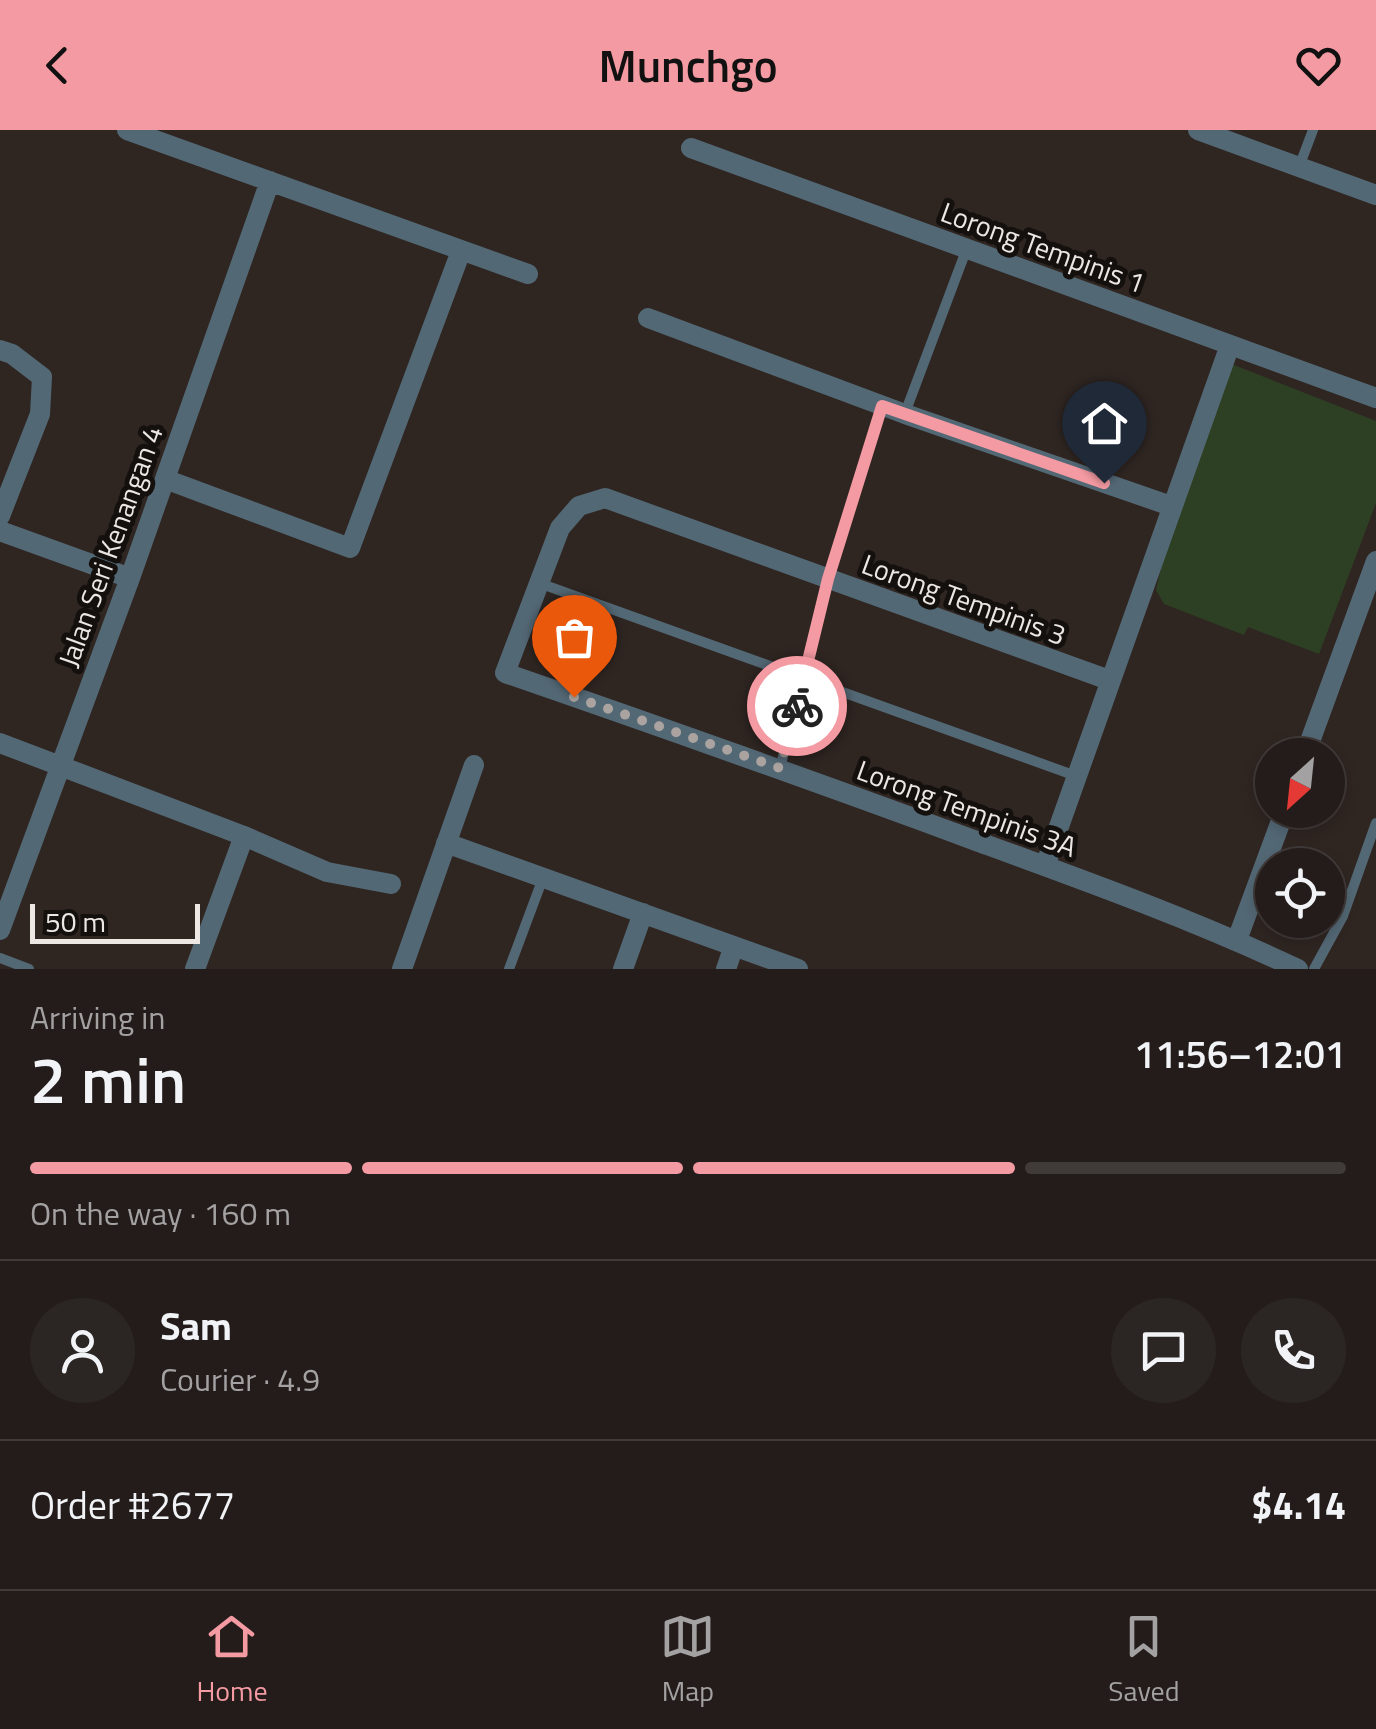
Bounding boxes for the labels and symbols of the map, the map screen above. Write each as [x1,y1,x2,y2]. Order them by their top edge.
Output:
street label: Lorong Tempinis 1 [935,190,1151,304]
pin [1062,381,1147,484]
street label: Jalan Seri Kenangan 4 [46,419,174,673]
street label: Lorong Tempinis 3 [856,542,1072,656]
pin [532,595,617,698]
courier [747,656,847,756]
north arrow [1255,738,1345,828]
street label: Lorong Tempinis 3A [851,748,1083,868]
scale bar [30,899,200,944]

